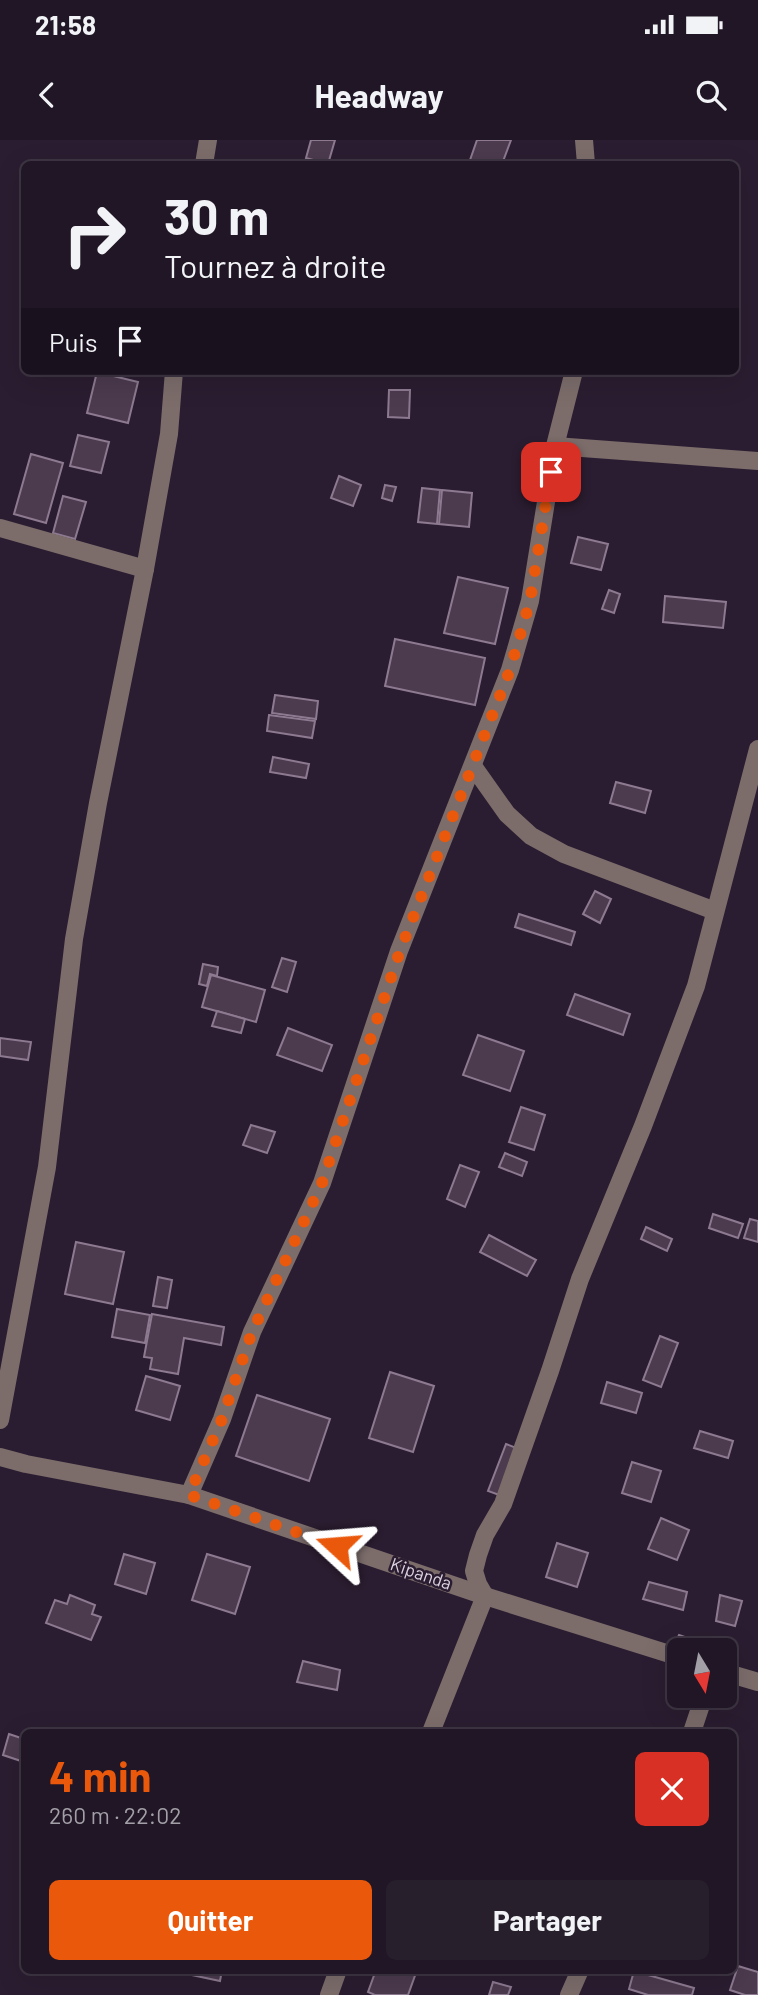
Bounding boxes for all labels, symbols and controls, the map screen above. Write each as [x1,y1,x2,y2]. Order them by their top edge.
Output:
text: 21:58 [35,9,96,40]
icon: back [28,76,66,114]
text: Headway [314,76,444,114]
icon: search [692,76,730,114]
text: 30 m [164,186,269,245]
icon: right [49,189,140,280]
text: Tournez à droite [164,246,386,284]
icon: arrive [111,322,149,360]
text: Puis [49,326,97,357]
pin [521,442,581,502]
icon: arrive [532,453,570,491]
position arrow [300,1509,374,1583]
street label: Kipanda [388,1552,455,1594]
north arrow [667,1638,737,1708]
map controls [667,1638,737,1708]
text: 4 min [49,1750,152,1800]
button: close [635,1752,709,1826]
text: 260 m · 22:02 [49,1801,182,1829]
button: Quitter [49,1880,372,1960]
button: Partager [386,1880,709,1960]

